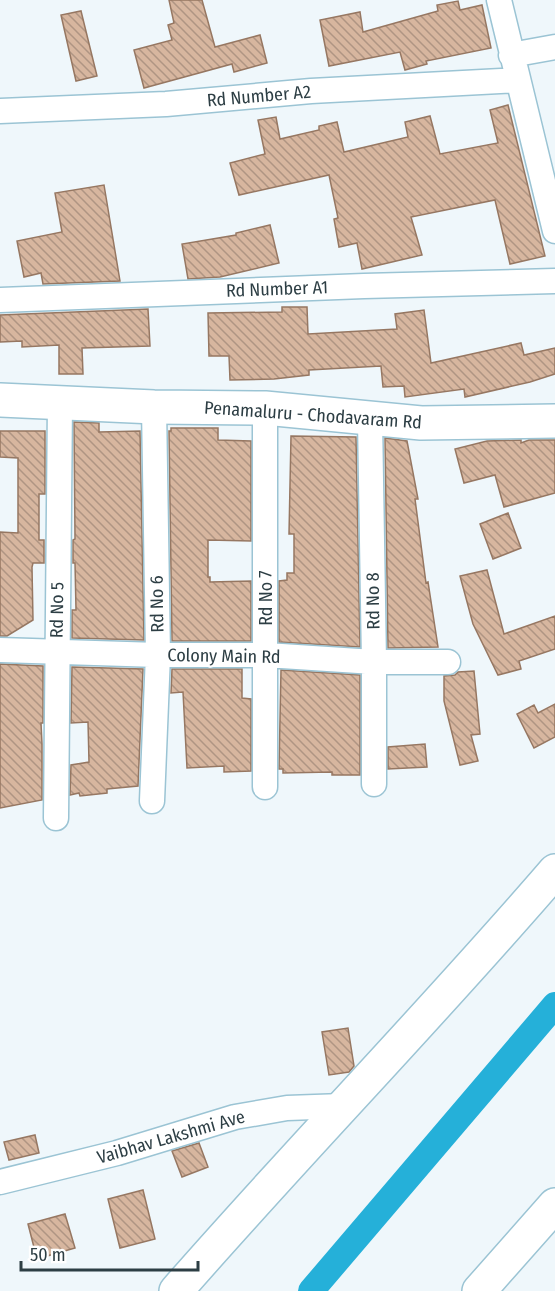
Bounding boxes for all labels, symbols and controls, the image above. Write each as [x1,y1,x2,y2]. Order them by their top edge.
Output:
street label: Rd Number A2 [206,80,312,112]
street label: Rd Number A1 [226,276,328,302]
street label: Penamaluru - Chodavaram Rd [203,396,423,434]
street label: Rd No 7 [255,570,277,626]
street label: Rd No 8 [362,572,384,630]
street label: Rd No 6 [146,575,168,633]
street label: Rd No 5 [46,582,68,638]
street label: Colony Main Rd [167,644,281,668]
street label: Vaibhav Lakshmi Ave [95,1105,248,1169]
scale bar [21,1234,198,1272]
text: 50 m [30,1244,66,1266]

